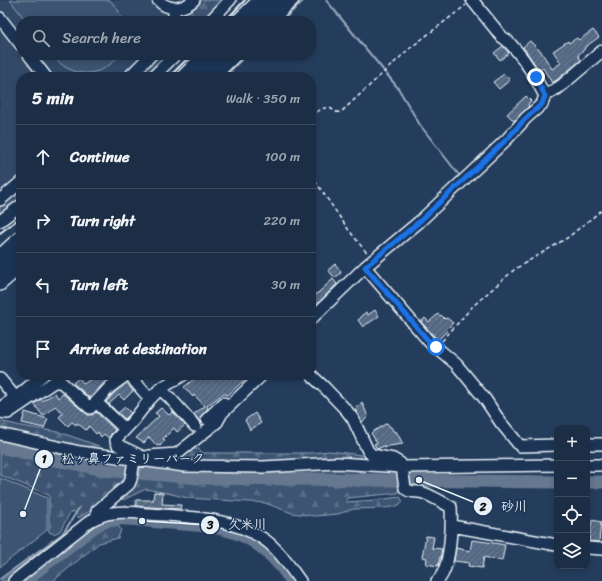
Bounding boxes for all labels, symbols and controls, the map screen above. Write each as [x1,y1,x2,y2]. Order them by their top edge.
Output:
search box [16,16,316,60]
text: Search here [62,25,141,51]
icon: search [30,27,52,49]
route end [527,68,545,86]
text: 5 min [32,83,74,113]
text: Walk · 350 m [226,87,300,110]
text: Continue [70,144,130,170]
text: 100 m [265,145,300,168]
icon: ahead [32,146,54,168]
text: Turn right [70,208,135,234]
text: 220 m [263,209,300,232]
icon: right [32,210,54,232]
text: Turn left [70,272,128,298]
text: 30 m [271,273,300,296]
icon: left [32,274,54,296]
text: Arrive at destination [70,336,207,362]
icon: arrive [32,338,54,360]
route start [427,338,445,356]
map controls [554,425,590,569]
button: + [554,425,590,461]
callout: 松ヶ鼻ファミリーパーク [34,446,213,471]
text: 松ヶ鼻ファミリーパーク [61,447,205,470]
text: 1 [41,448,47,470]
button: − [554,461,590,497]
callout: 砂川 [473,494,535,519]
text: 砂川 [501,495,527,518]
text: 2 [479,496,487,518]
button: locate [554,497,590,533]
callout: 久米川 [200,512,275,537]
text: 久米川 [227,513,267,536]
text: 3 [206,514,214,536]
button: layers [554,533,590,569]

